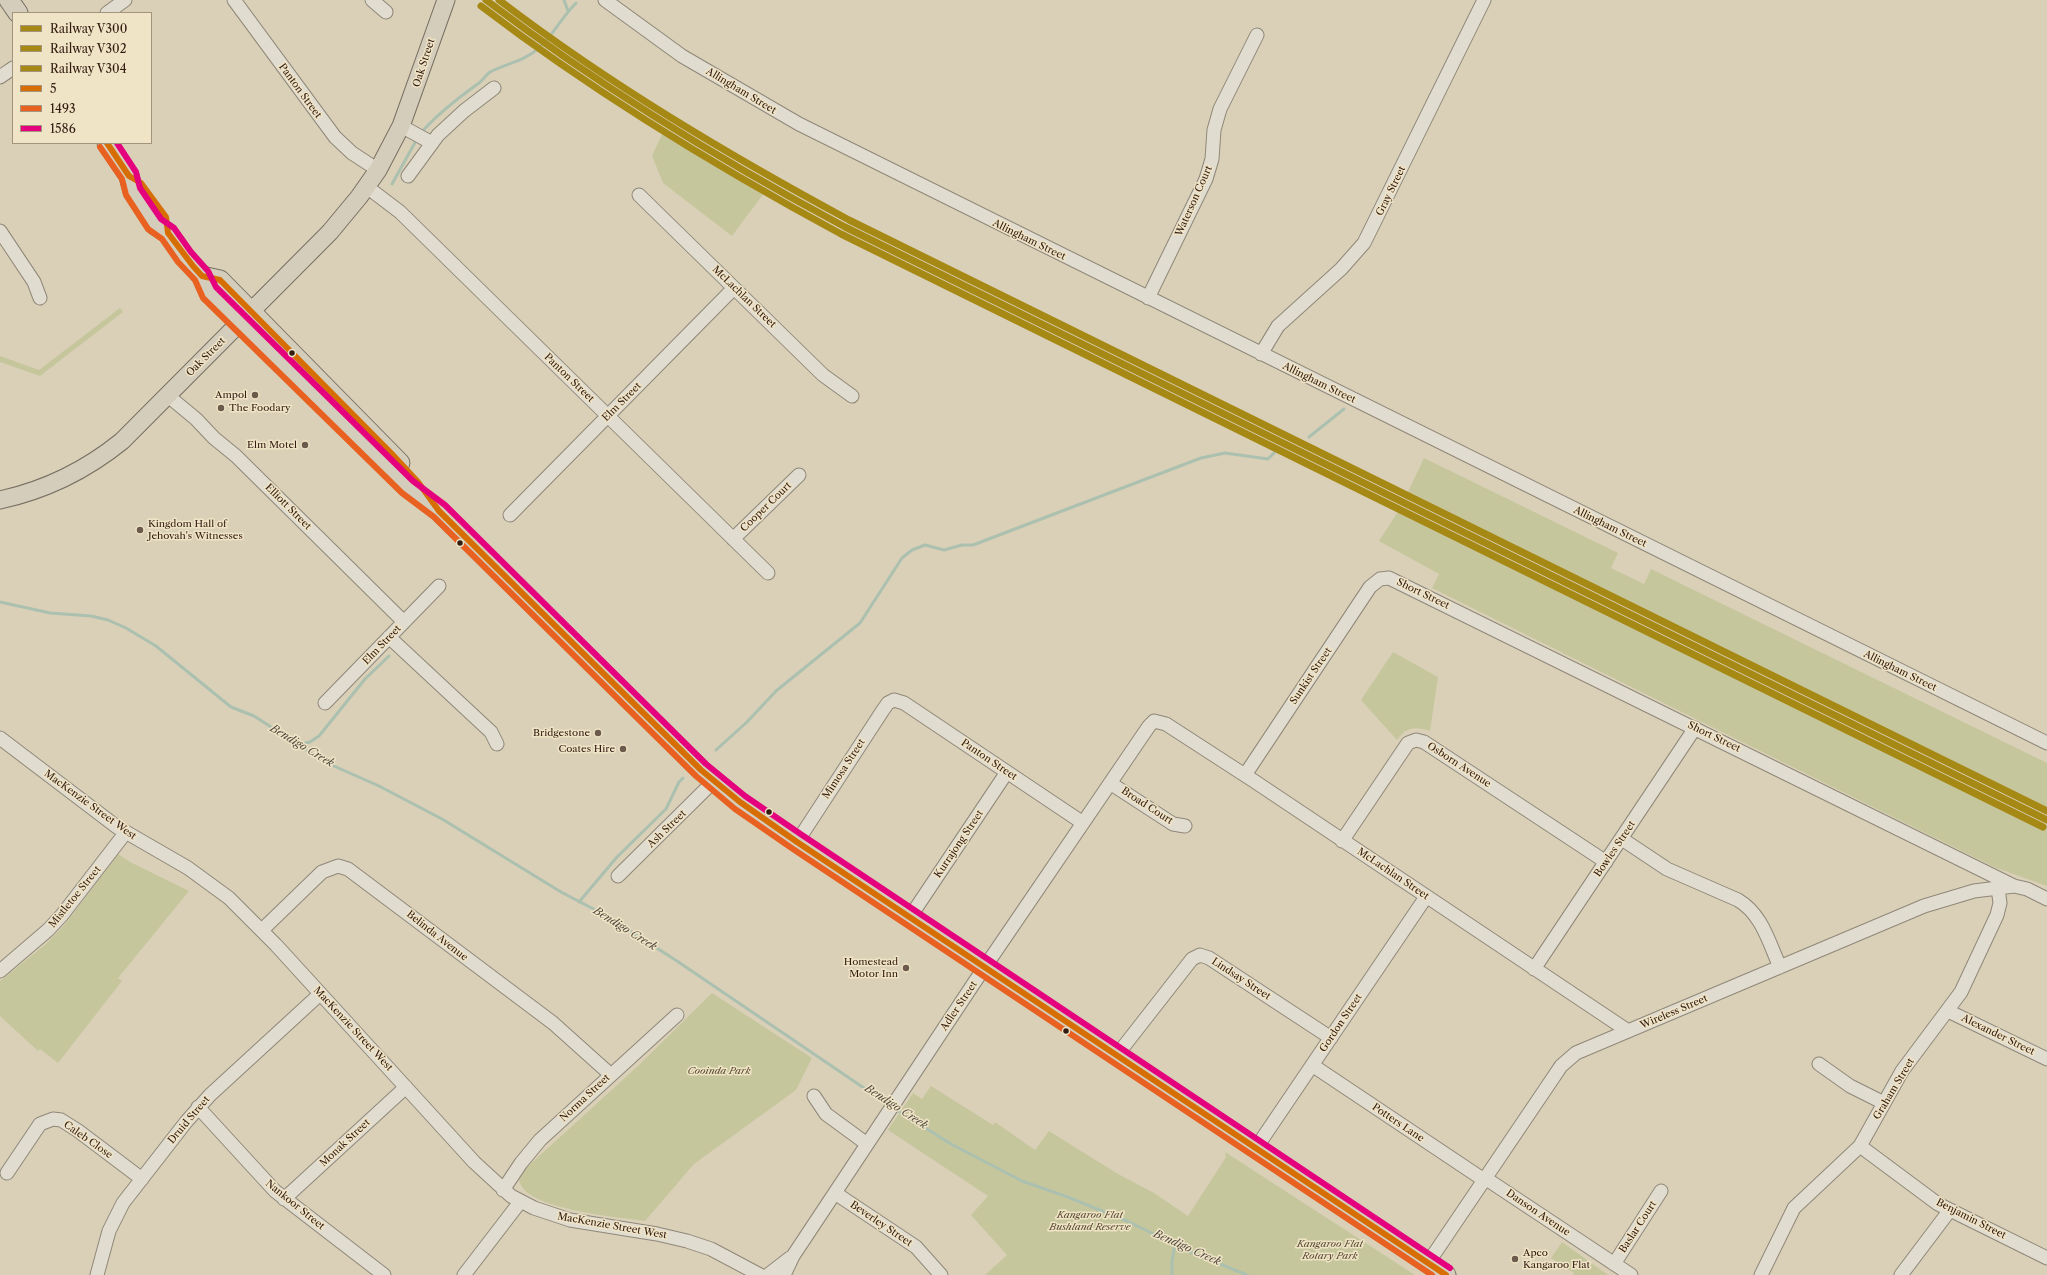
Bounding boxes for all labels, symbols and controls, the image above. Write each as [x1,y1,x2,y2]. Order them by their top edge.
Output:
legend [12,12,152,144]
text: Railway V300 [50,21,127,36]
street label: Oak Street [411,37,437,89]
text: Railway V302 [50,41,127,56]
text: Railway V304 [50,61,127,76]
street label: Panton Street [276,61,324,121]
street label: Allingham Street [704,65,778,117]
text: 5 [50,81,57,96]
text: 1493 [50,101,76,116]
text: 1586 [50,121,76,136]
street label: Waterson Court [1173,164,1215,238]
street label: Gray Street [1374,164,1408,218]
street label: Allingham Street [991,217,1067,263]
street label: McLachlan Street [710,264,778,330]
street label: Oak Street [184,335,228,379]
unlabelled marker [287,348,297,358]
street label: Panton Street [541,351,597,405]
street label: Allingham Street [1281,360,1357,406]
street label: Elm Street [600,380,644,424]
place label: Ampol [215,389,247,401]
marker: Ampol [250,390,260,400]
place label: The Foodary [229,402,290,414]
marker: The Foodary [216,403,226,413]
place label: Elm Motel [247,439,297,451]
marker: Elm Motel [300,440,310,450]
street label: Cooper Court [738,480,794,534]
street label: Elliott Street [263,482,313,532]
street label: Allingham Street [1572,504,1648,550]
place label: Kingdom Hall of Jehovah's Witnesses [148,518,243,542]
marker: Kingdom Hall of Jehovah's Witnesses [135,525,145,535]
unlabelled marker [455,538,465,548]
street label: Short Street [1395,576,1451,612]
street label: Elm Street [360,623,404,667]
street label: Sunkist Street [1288,645,1334,707]
street label: Allingham Street [1862,648,1938,694]
street label: Short Street [1686,719,1742,755]
water label: Bendigo Creek [268,722,336,770]
place label: Bridgestone [533,727,590,739]
marker: Bridgestone [593,728,603,738]
street label: Mimosa Street [820,737,868,801]
street label: Panton Street [959,737,1019,783]
street label: Osborn Avenue [1425,740,1493,790]
place label: Coates Hire [558,743,615,755]
marker: Coates Hire [618,744,628,754]
street label: MacKenzie Street West [42,768,138,842]
street label: Broad Court [1119,785,1175,827]
unlabelled marker [764,807,774,817]
street label: Ash Street [645,808,689,850]
street label: Kurrajong Street [932,808,986,880]
street label: Bowles Street [1592,819,1638,879]
street label: McLachlan Street [1355,846,1431,902]
street label: Mistletoe Street [46,864,104,930]
water label: Bendigo Creek [591,904,659,954]
street label: Belinda Avenue [404,908,470,964]
street label: Lindsay Street [1209,955,1273,1003]
place label: Homestead Motor Inn [844,956,898,980]
marker: Homestead Motor Inn [901,963,911,973]
street label: Adler Street [938,979,980,1033]
street label: MacKenzie Street West [311,984,395,1074]
street label: Gordon Street [1317,992,1365,1054]
street label: Wireless Street [1639,992,1709,1032]
street label: Alexander Street [1959,1012,2037,1058]
unlabelled marker [1061,1026,1071,1036]
street label: Graham Street [1871,1056,1917,1122]
park label: Cooinda Park [687,1065,751,1077]
street label: Norma Street [558,1072,612,1124]
water label: Bendigo Creek [862,1082,930,1132]
street label: Druid Street [166,1094,212,1146]
street label: Potters Lane [1370,1101,1426,1145]
street label: Monak Street [317,1117,373,1169]
street label: Caleb Close [61,1119,115,1161]
street label: Nankoor Street [263,1178,327,1232]
street label: Danson Avenue [1504,1187,1572,1239]
street label: Benjamin Street [1934,1196,2008,1242]
street label: Beverley Street [848,1199,914,1249]
street label: Baslar Court [1617,1199,1659,1255]
park label: Kangaroo Flat Bushland Reserve [1049,1209,1131,1232]
street label: MacKenzie Street West [556,1210,668,1242]
water label: Bendigo Creek [1151,1227,1223,1269]
park label: Kangaroo Flat Rotary Park [1297,1238,1363,1262]
place label: Apco Kangaroo Flat [1523,1247,1590,1270]
marker: Apco Kangaroo Flat [1510,1254,1520,1264]

